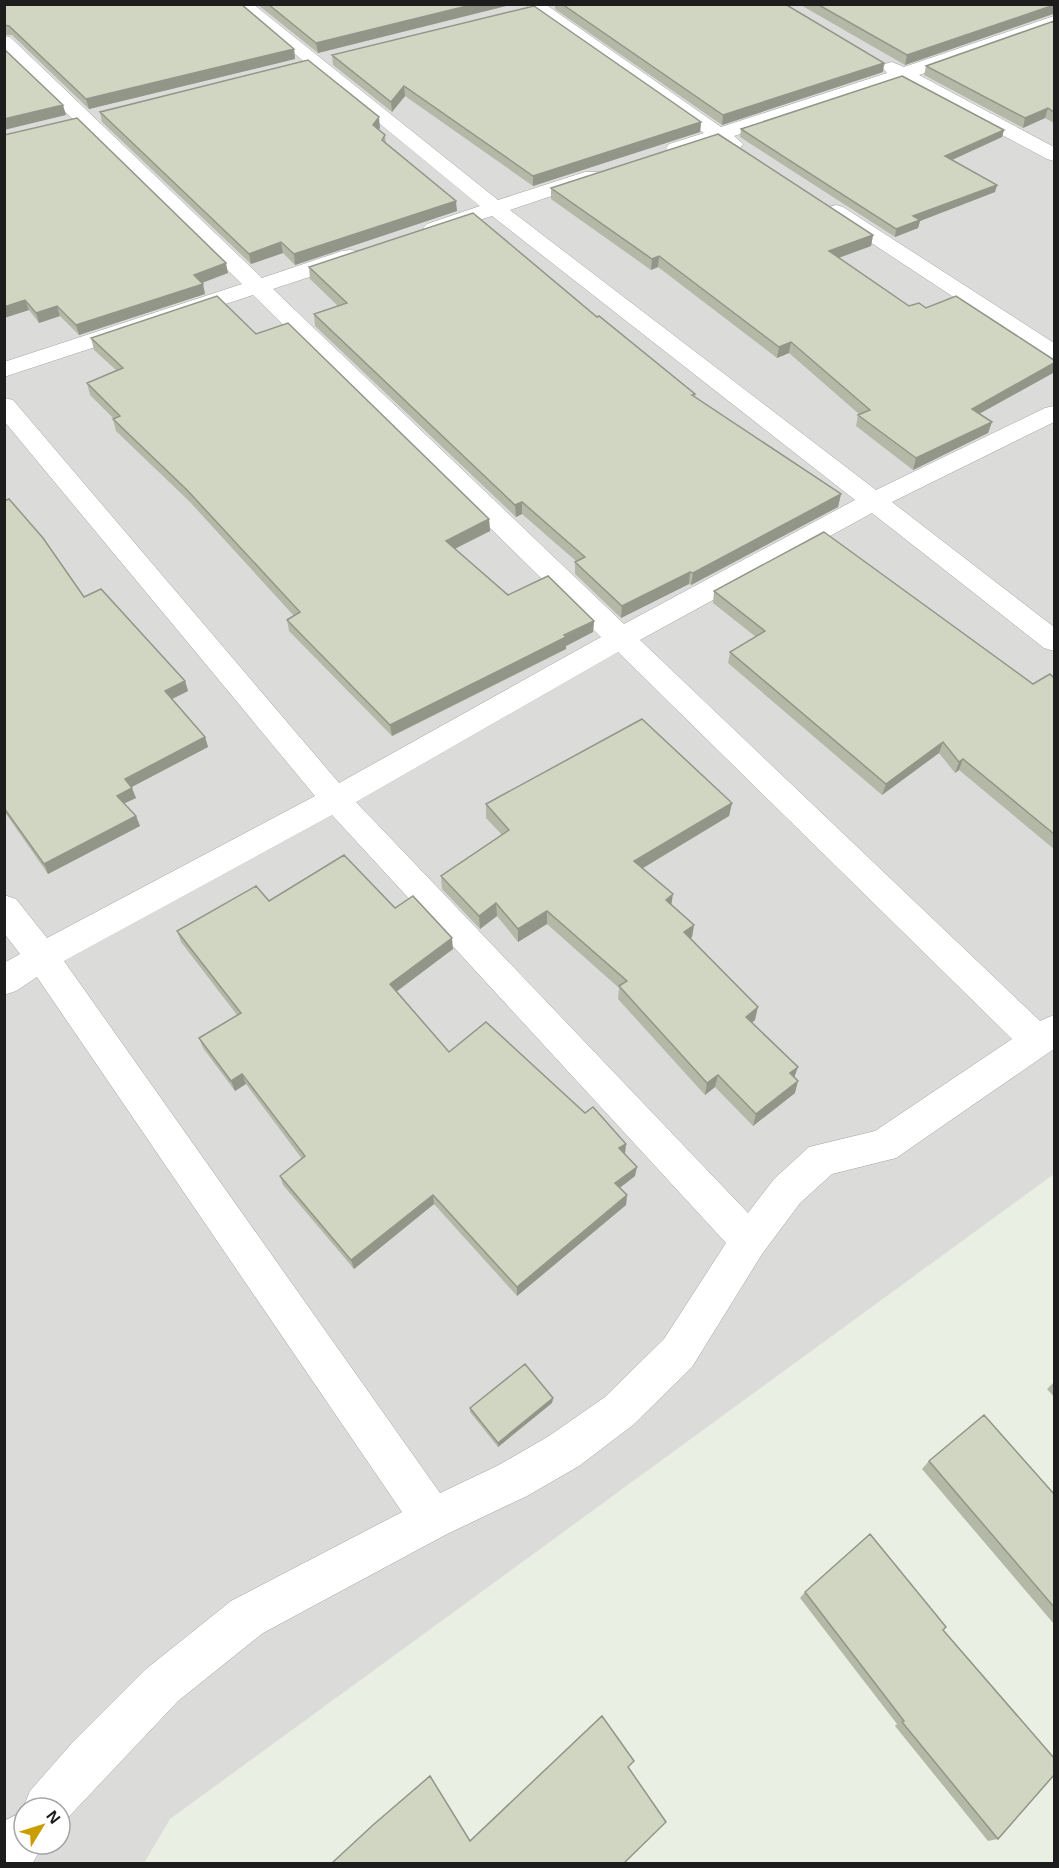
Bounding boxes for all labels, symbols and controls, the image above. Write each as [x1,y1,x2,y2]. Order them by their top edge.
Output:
north arrow [12,1796,72,1856]
text: N [43,1807,64,1827]

